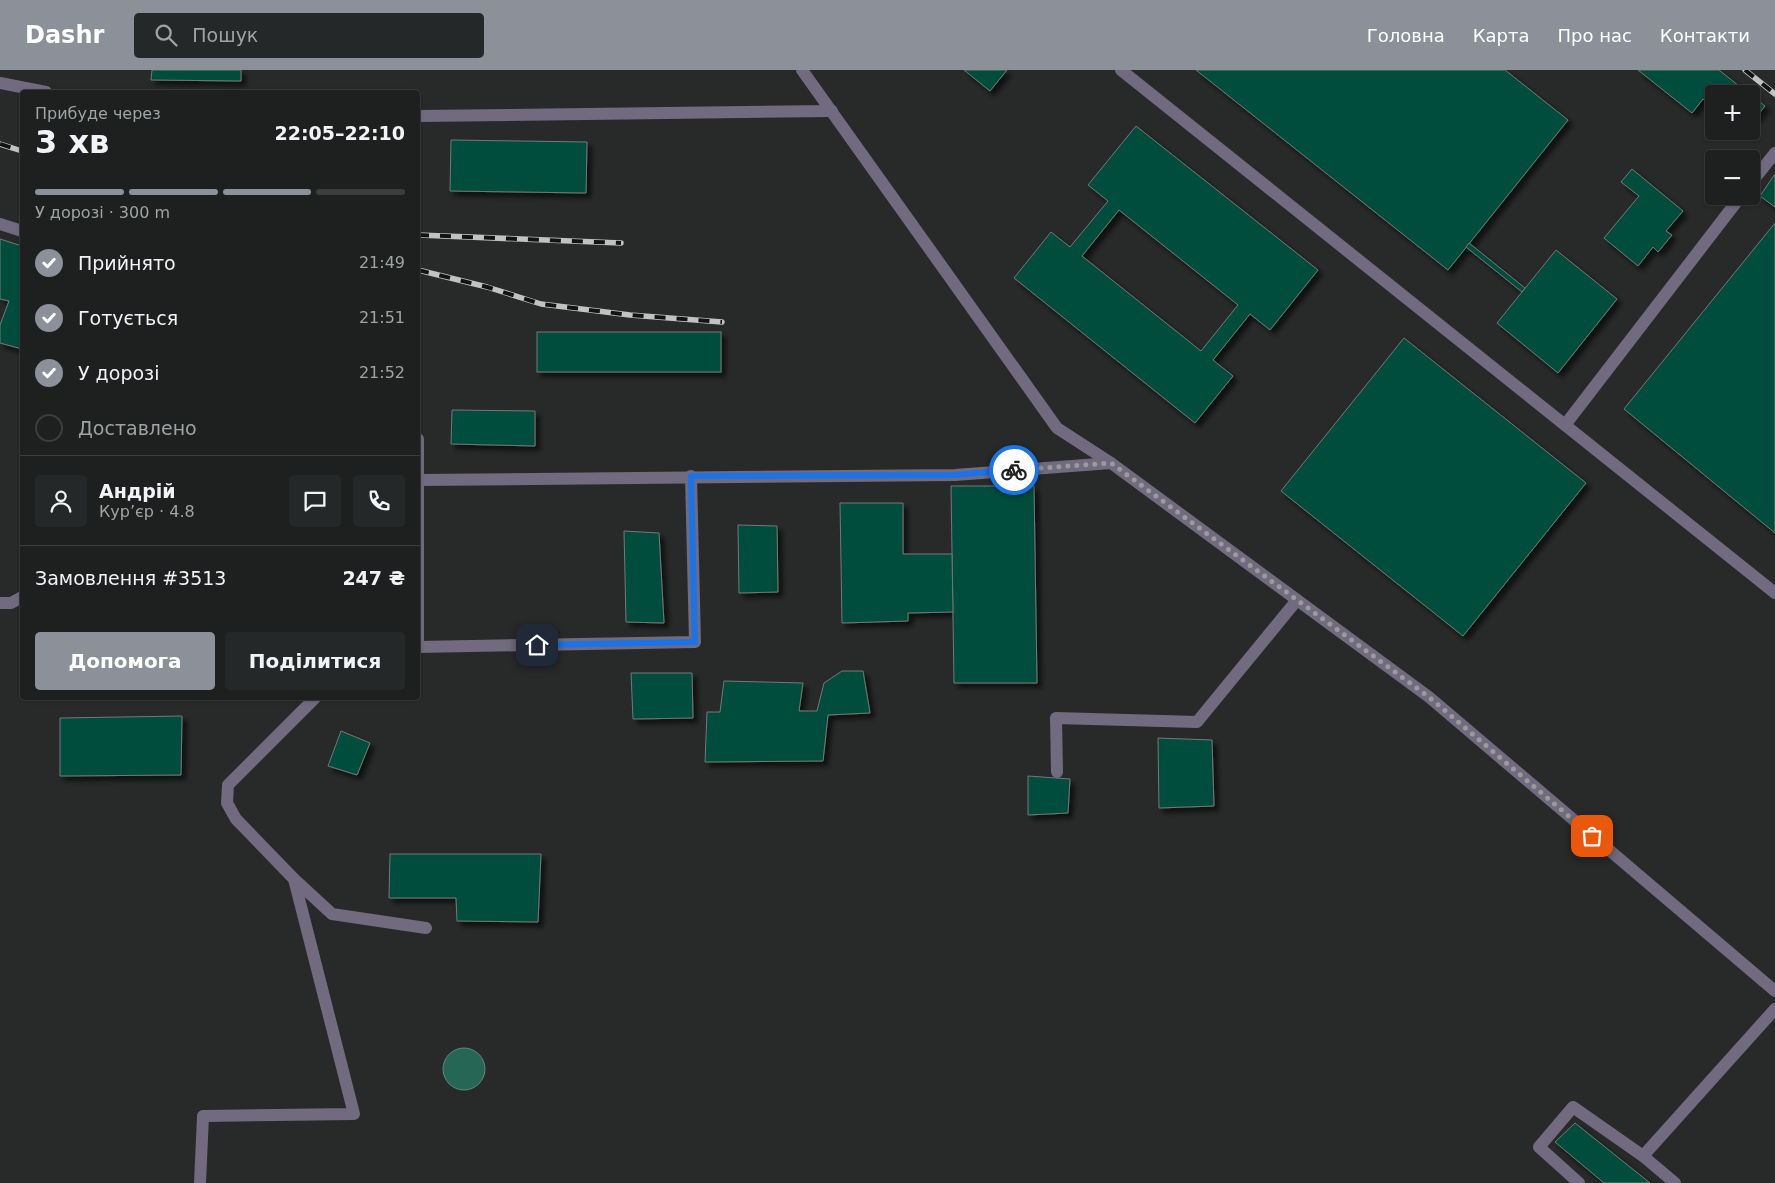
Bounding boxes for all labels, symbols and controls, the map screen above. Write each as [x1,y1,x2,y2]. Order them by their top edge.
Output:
search box [134,13,484,58]
text: Dashr [25,21,104,49]
icon: search [152,21,180,49]
text: Пошук [192,24,258,46]
text: Головна [1367,25,1445,46]
text: Карта [1473,25,1529,46]
text: Про нас [1557,25,1632,46]
text: Контакти [1660,25,1750,46]
map controls [1705,85,1760,205]
button: + [1705,85,1760,140]
text: Прибуде через [35,104,161,123]
text: 22:05–22:10 [275,122,405,144]
text: 3 хв [35,123,109,161]
button: − [1705,150,1760,205]
text: У дорозі · 300 m [35,203,170,222]
icon: check [35,249,63,277]
text: Прийнято [78,252,176,274]
text: 21:49 [359,253,405,272]
icon: check [35,304,63,332]
text: Готується [78,307,178,329]
text: 21:51 [359,308,405,327]
icon: check [35,359,63,387]
text: У дорозі [78,362,159,384]
text: 21:52 [359,363,405,382]
text: Доставлено [78,417,197,439]
courier [989,445,1039,495]
icon: bike [1000,456,1028,484]
button: person [35,475,87,527]
button: chat [289,475,341,527]
button: phone [353,475,405,527]
text: Андрій [99,480,176,502]
text: Кур’єр · 4.8 [99,502,195,521]
text: Замовлення #3513 [35,567,226,589]
text: 247 ₴ [342,567,405,589]
pin [516,624,558,666]
icon: home [523,631,551,659]
button: Допомога [35,632,215,690]
button: Поділитися [225,632,405,690]
pin [1571,815,1613,857]
icon: bag [1578,822,1606,850]

